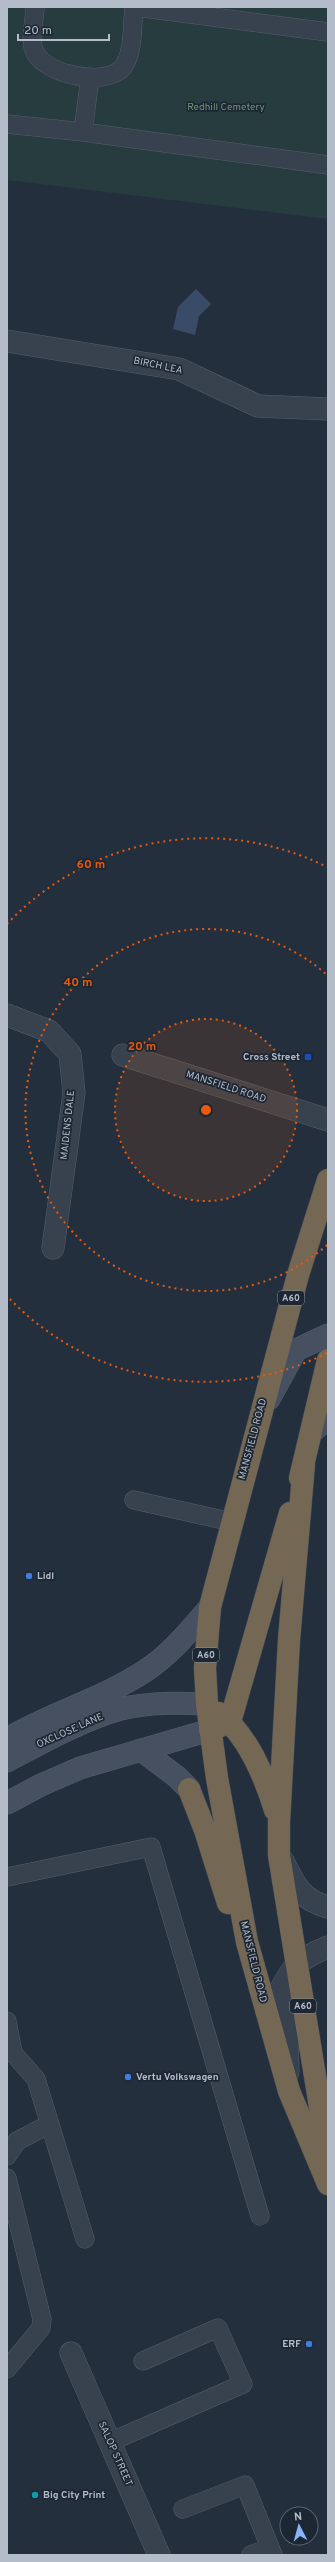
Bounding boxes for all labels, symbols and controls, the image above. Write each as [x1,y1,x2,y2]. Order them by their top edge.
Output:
scale bar [18,16,109,42]
text: 20 m [24,23,52,39]
park label: Redhill Cemetery [187,101,265,114]
street label: BIRCH LEA [132,354,184,378]
text: 60 m [77,857,105,873]
text: 40 m [63,975,93,991]
text: 20 m [128,1039,156,1055]
place label: Cross Street [243,1051,300,1064]
marker: Cross Street [303,1052,313,1062]
street label: MANSFIELD ROAD [184,1068,268,1106]
street label: MAIDENS DALE [58,1090,78,1160]
centre of rings [199,1103,213,1117]
road number: A60 [278,1291,304,1305]
street label: MANSFIELD ROAD [236,1397,270,1481]
place label: Lidl [37,1570,54,1583]
marker: Lidl [24,1571,34,1581]
road number: A60 [193,1648,219,1662]
street label: OXCLOSE LANE [35,1711,105,1751]
street label: MANSFIELD ROAD [237,1920,269,2004]
road number: A60 [290,1999,316,2013]
place label: Vertu Volkswagen [136,2071,219,2084]
marker: Vertu Volkswagen [123,2072,133,2082]
place label: ERF [282,2338,301,2351]
marker: ERF [304,2339,314,2349]
street label: SALOP STREET [95,2419,135,2489]
place label: Big City Print [43,2489,105,2502]
marker: Big City Print [30,2490,40,2500]
north arrow [279,2506,319,2546]
text: N [293,2510,303,2524]

